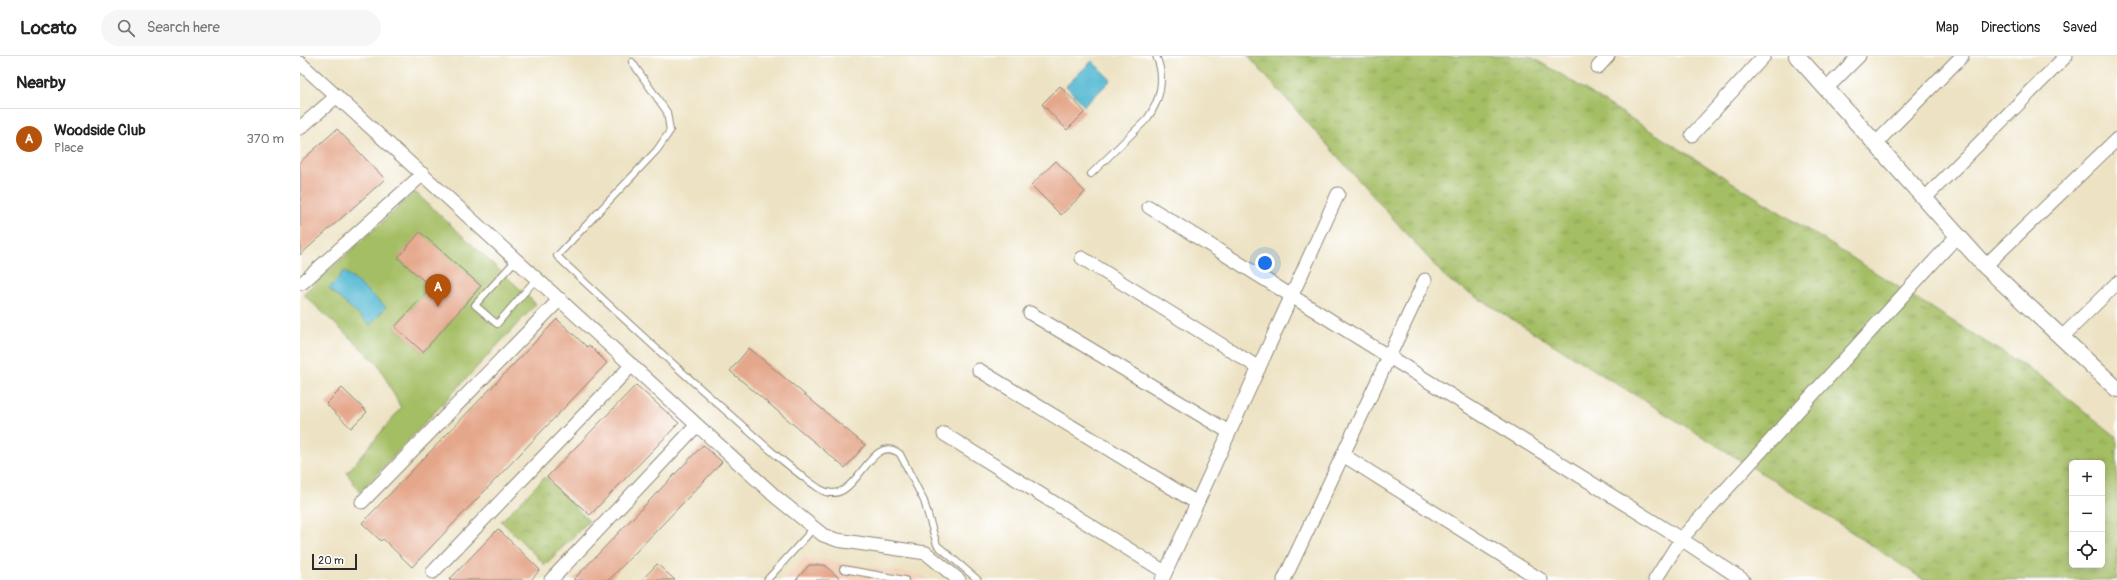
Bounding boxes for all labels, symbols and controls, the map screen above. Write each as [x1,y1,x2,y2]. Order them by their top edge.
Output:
search box [101,10,381,46]
text: Locato [20,16,77,40]
icon: search [115,17,137,39]
text: Search here [147,18,220,37]
text: Map [1936,19,1959,36]
text: Directions [1981,19,2040,36]
text: Saved [2062,19,2097,36]
text: Nearby [16,72,65,93]
text: Woodside Club [54,121,146,140]
text: A [25,131,33,147]
text: 370 m [247,131,284,147]
text: Place [54,140,83,156]
your location [1255,253,1275,273]
pin: A [425,274,451,307]
map controls [2069,460,2105,568]
button: + [2069,460,2105,496]
button: − [2069,496,2105,532]
button: locate [2069,532,2105,568]
scale bar [312,552,357,571]
text: 20 m [318,554,344,567]

